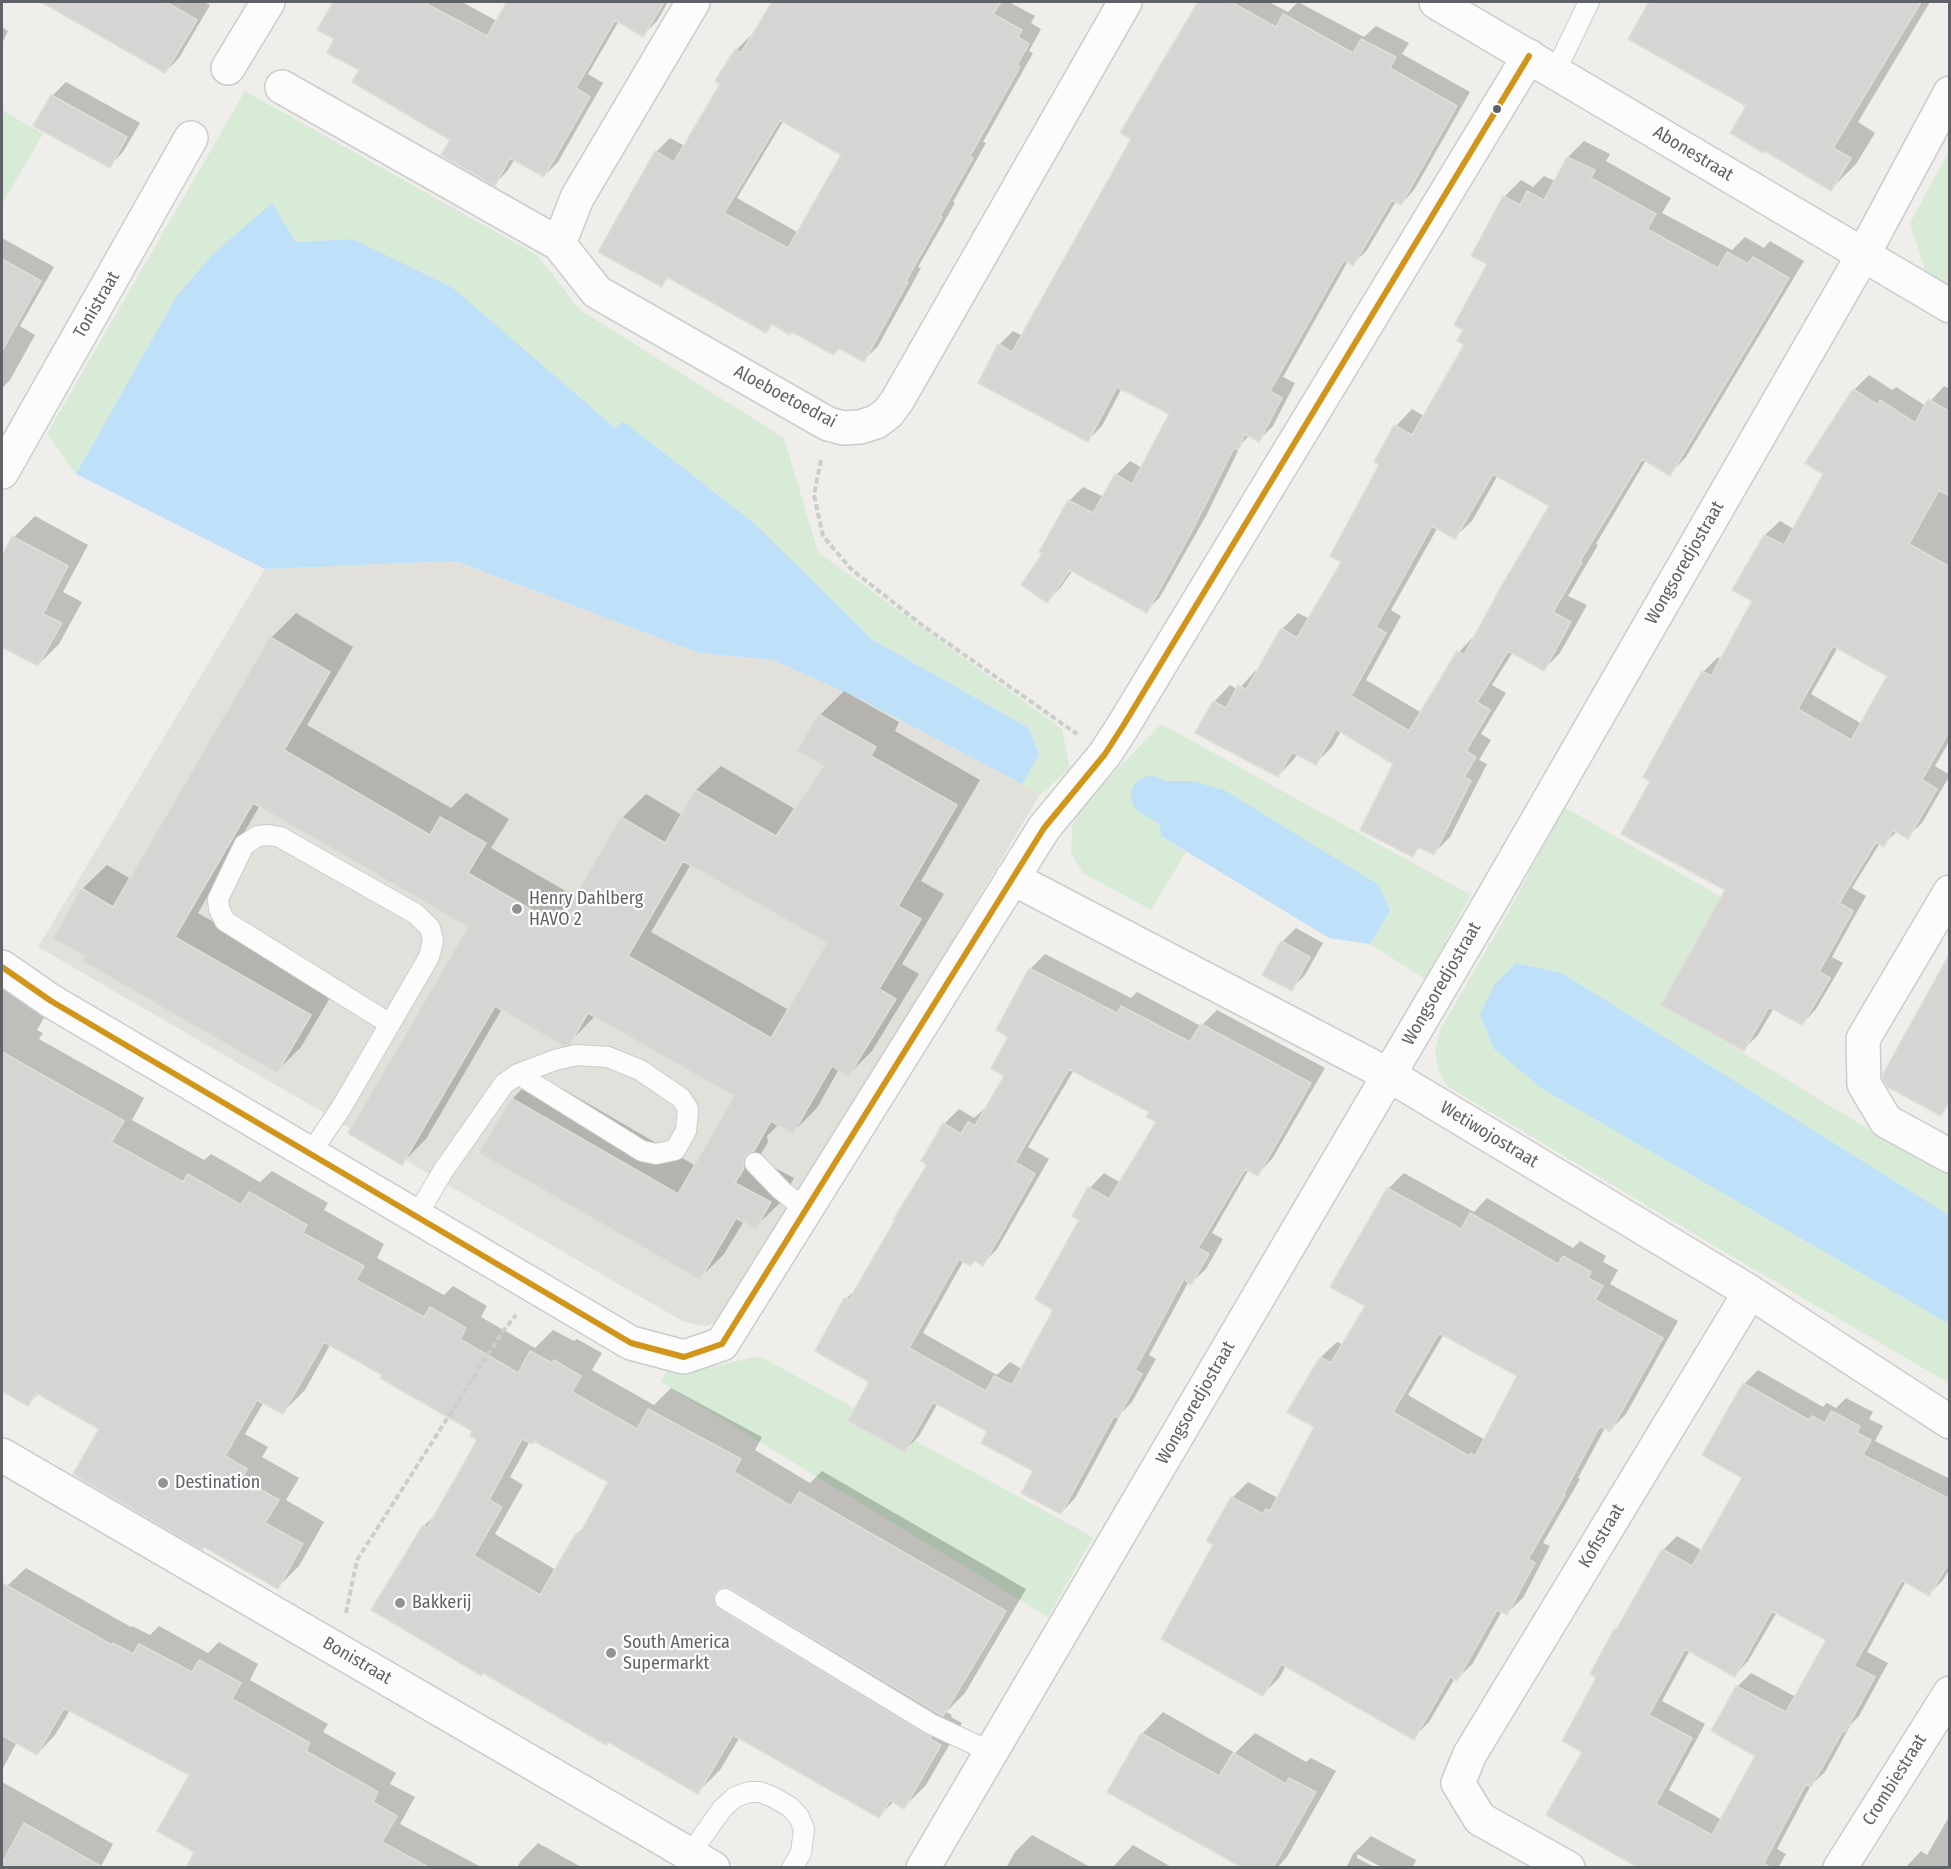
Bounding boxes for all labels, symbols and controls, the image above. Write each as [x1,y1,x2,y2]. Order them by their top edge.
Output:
unlabelled marker [1491,103,1503,115]
street label: Abonestraat [1649,122,1737,186]
street label: Tonistraat [69,268,125,342]
street label: Aloeboetoedrai [730,361,840,433]
street label: Wongsoredjostraat [1641,497,1729,629]
place label: Henry Dahlberg HAVO 2 [529,888,643,930]
marker: Henry Dahlberg HAVO 2 [510,902,524,916]
street label: Wongsoredjostraat [1398,918,1486,1050]
street label: Wetiwojostraat [1436,1097,1542,1173]
street label: Wongsoredjostraat [1152,1337,1240,1469]
place label: Destination [175,1472,260,1494]
marker: Destination [156,1476,170,1490]
street label: Kofistraat [1574,1500,1630,1572]
place label: Bakkerij [412,1592,472,1614]
marker: Bakkerij [393,1596,407,1610]
place label: South America Supermarkt [623,1632,730,1674]
street label: Bonistraat [319,1633,395,1689]
marker: South America Supermarkt [604,1646,618,1660]
street label: Crombiestraat [1858,1730,1932,1830]

